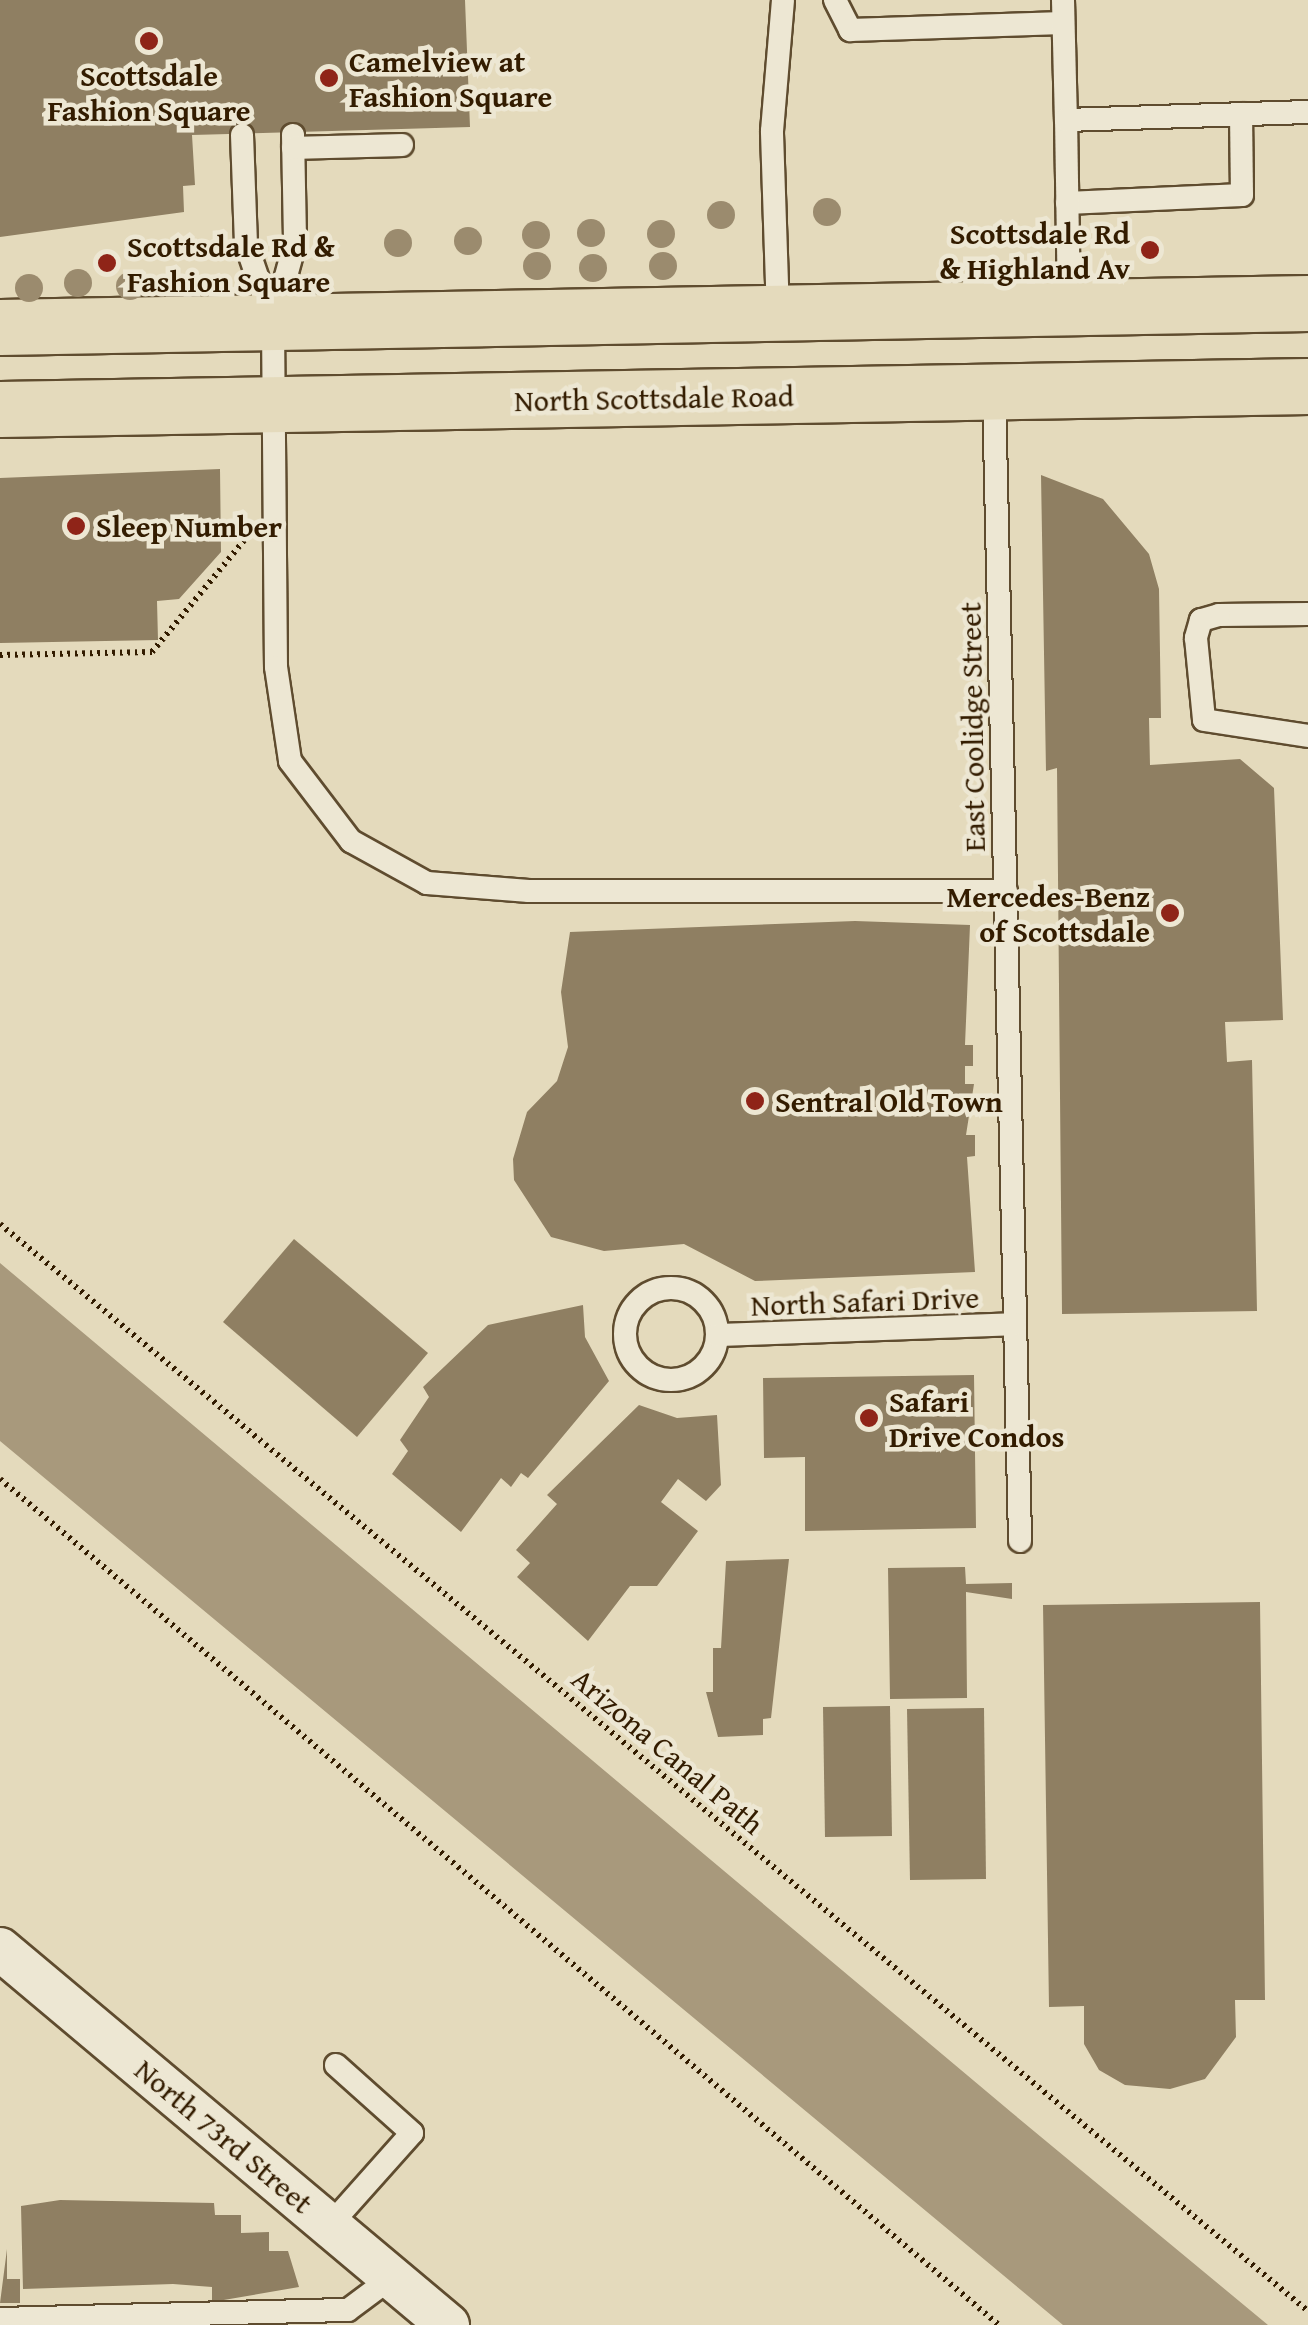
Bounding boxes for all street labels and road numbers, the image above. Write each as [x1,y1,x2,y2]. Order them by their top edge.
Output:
street label: North Scottsdale Road [514,378,794,418]
street label: East Coolidge Street [952,602,992,852]
street label: North Safari Drive [750,1279,980,1323]
street label: Arizona Canal Path [565,1660,771,1842]
street label: North 73rd Street [128,2051,320,2221]

